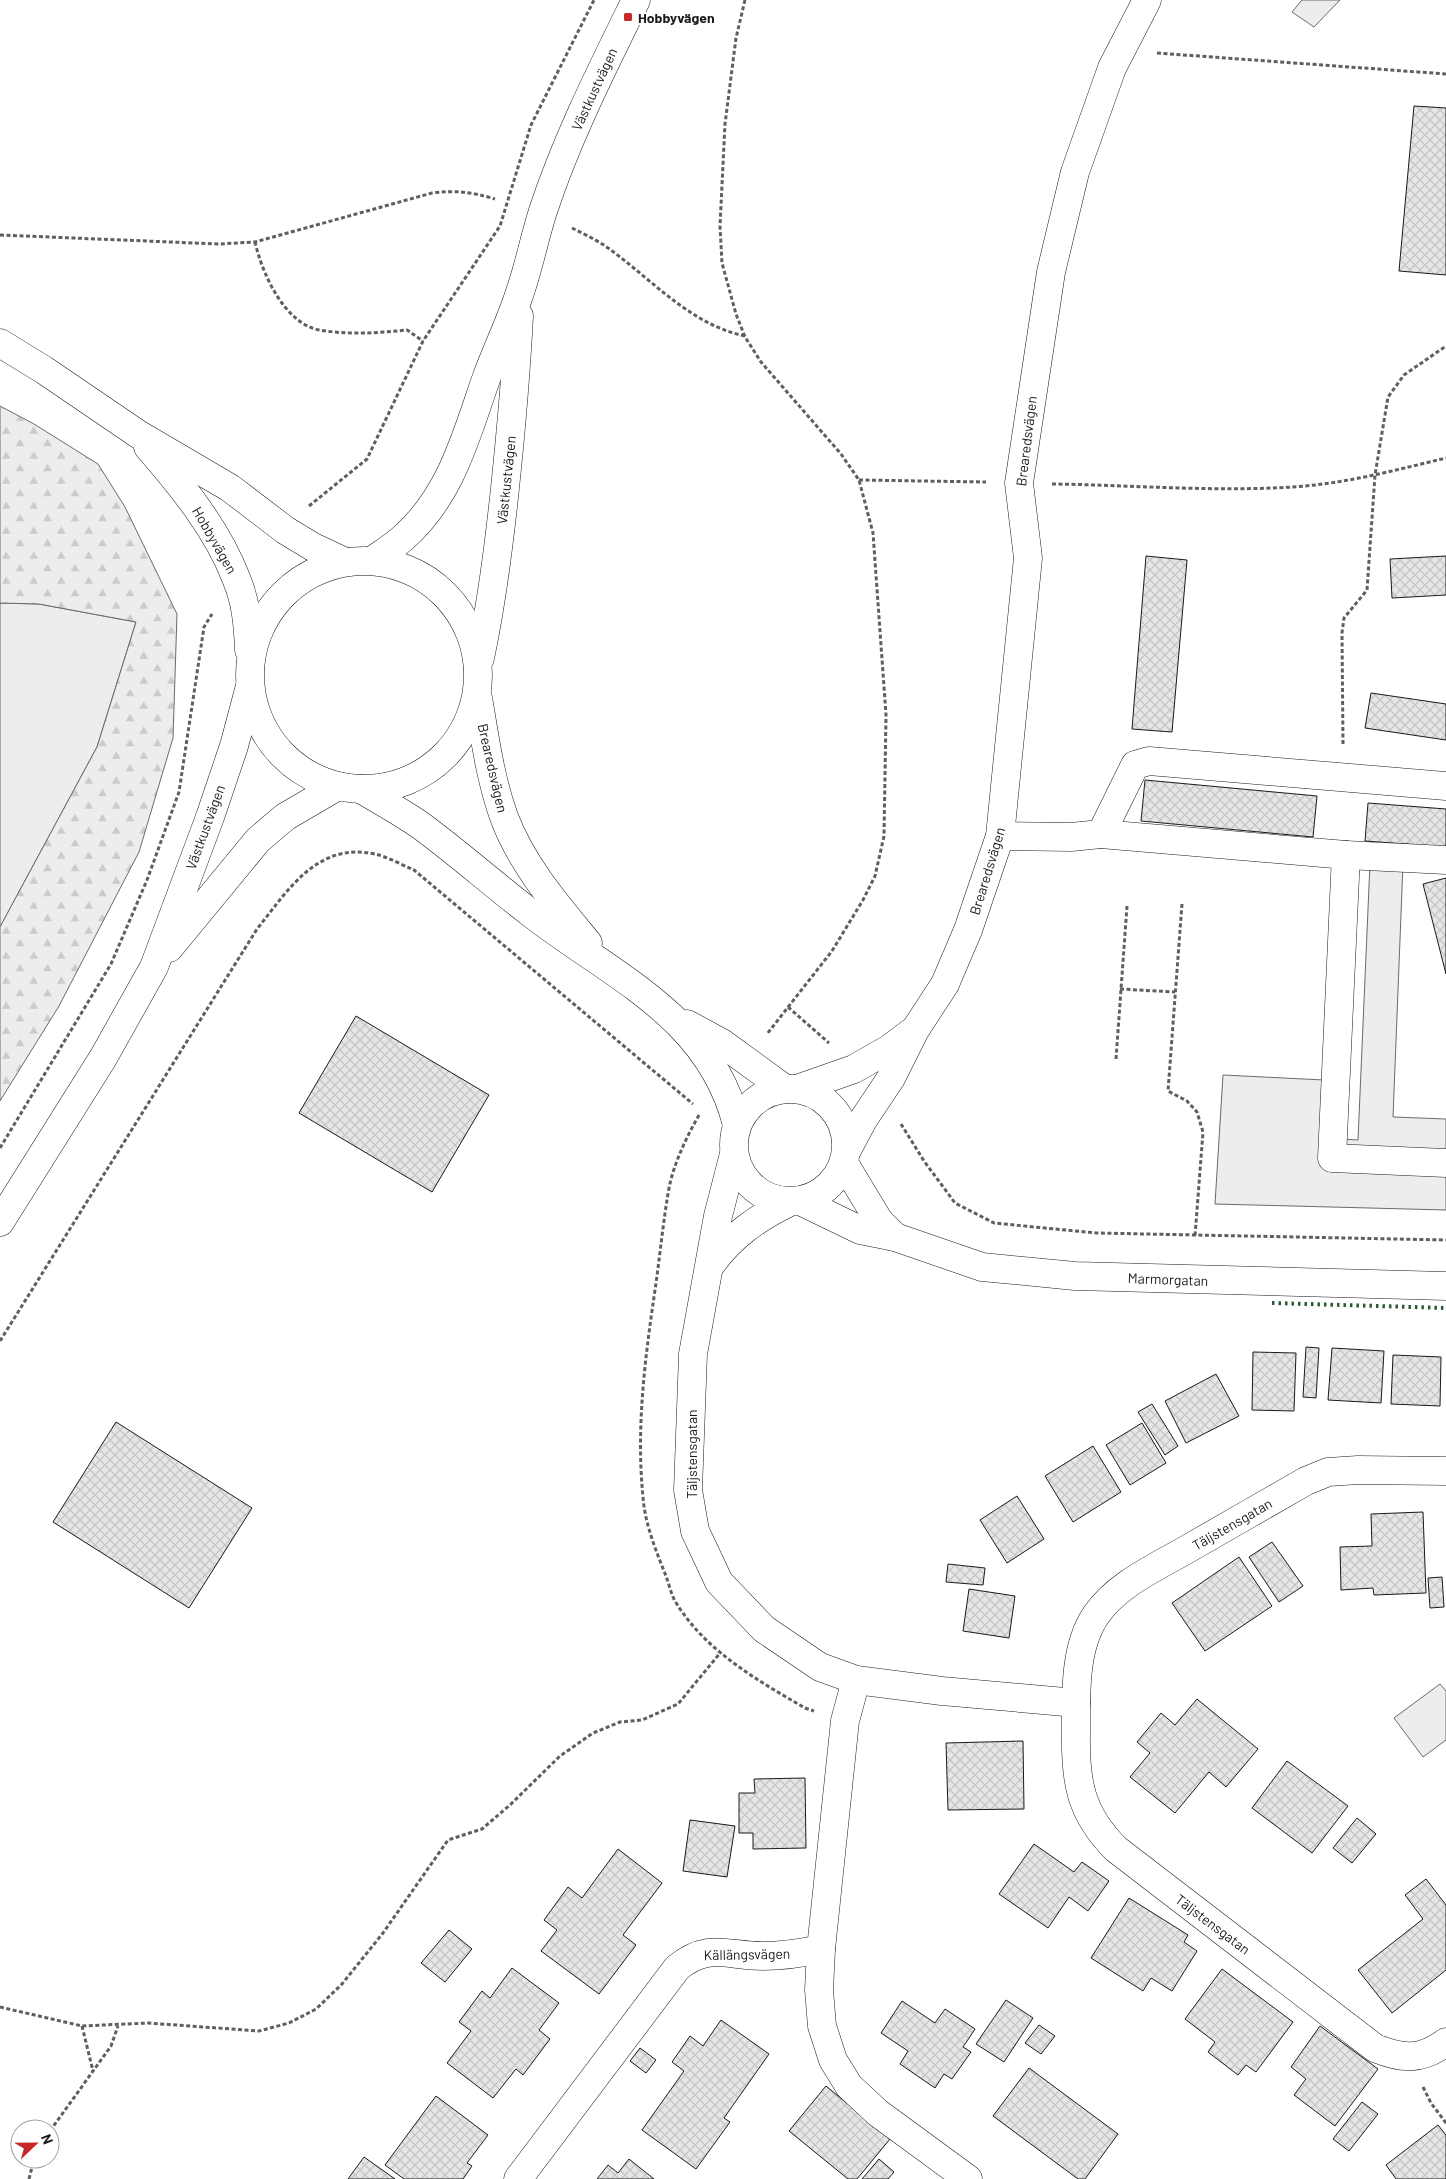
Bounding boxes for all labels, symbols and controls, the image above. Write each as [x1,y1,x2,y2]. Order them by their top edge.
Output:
place label: Hobbyvägen [638,9,715,26]
marker: Hobbyvägen [622,11,634,23]
street label: Västkustvägen [567,45,621,133]
street label: Brearedsvägen [1012,395,1040,487]
street label: Västkustvägen [493,435,519,525]
street label: Hobbyvägen [189,503,241,577]
street label: Brearedsvägen [474,722,512,814]
street label: Västkustvägen [182,782,228,872]
street label: Brearedsvägen [966,825,1008,917]
street label: Marmorgatan [1127,1269,1209,1289]
street label: Täljstensgatan [683,1409,700,1499]
street label: Täljstensgatan [1189,1494,1275,1554]
street label: Täljstensgatan [1172,1890,1254,1958]
street label: Källängsvägen [704,1945,790,1963]
north arrow [10,2119,60,2169]
text: N [38,2131,57,2146]

